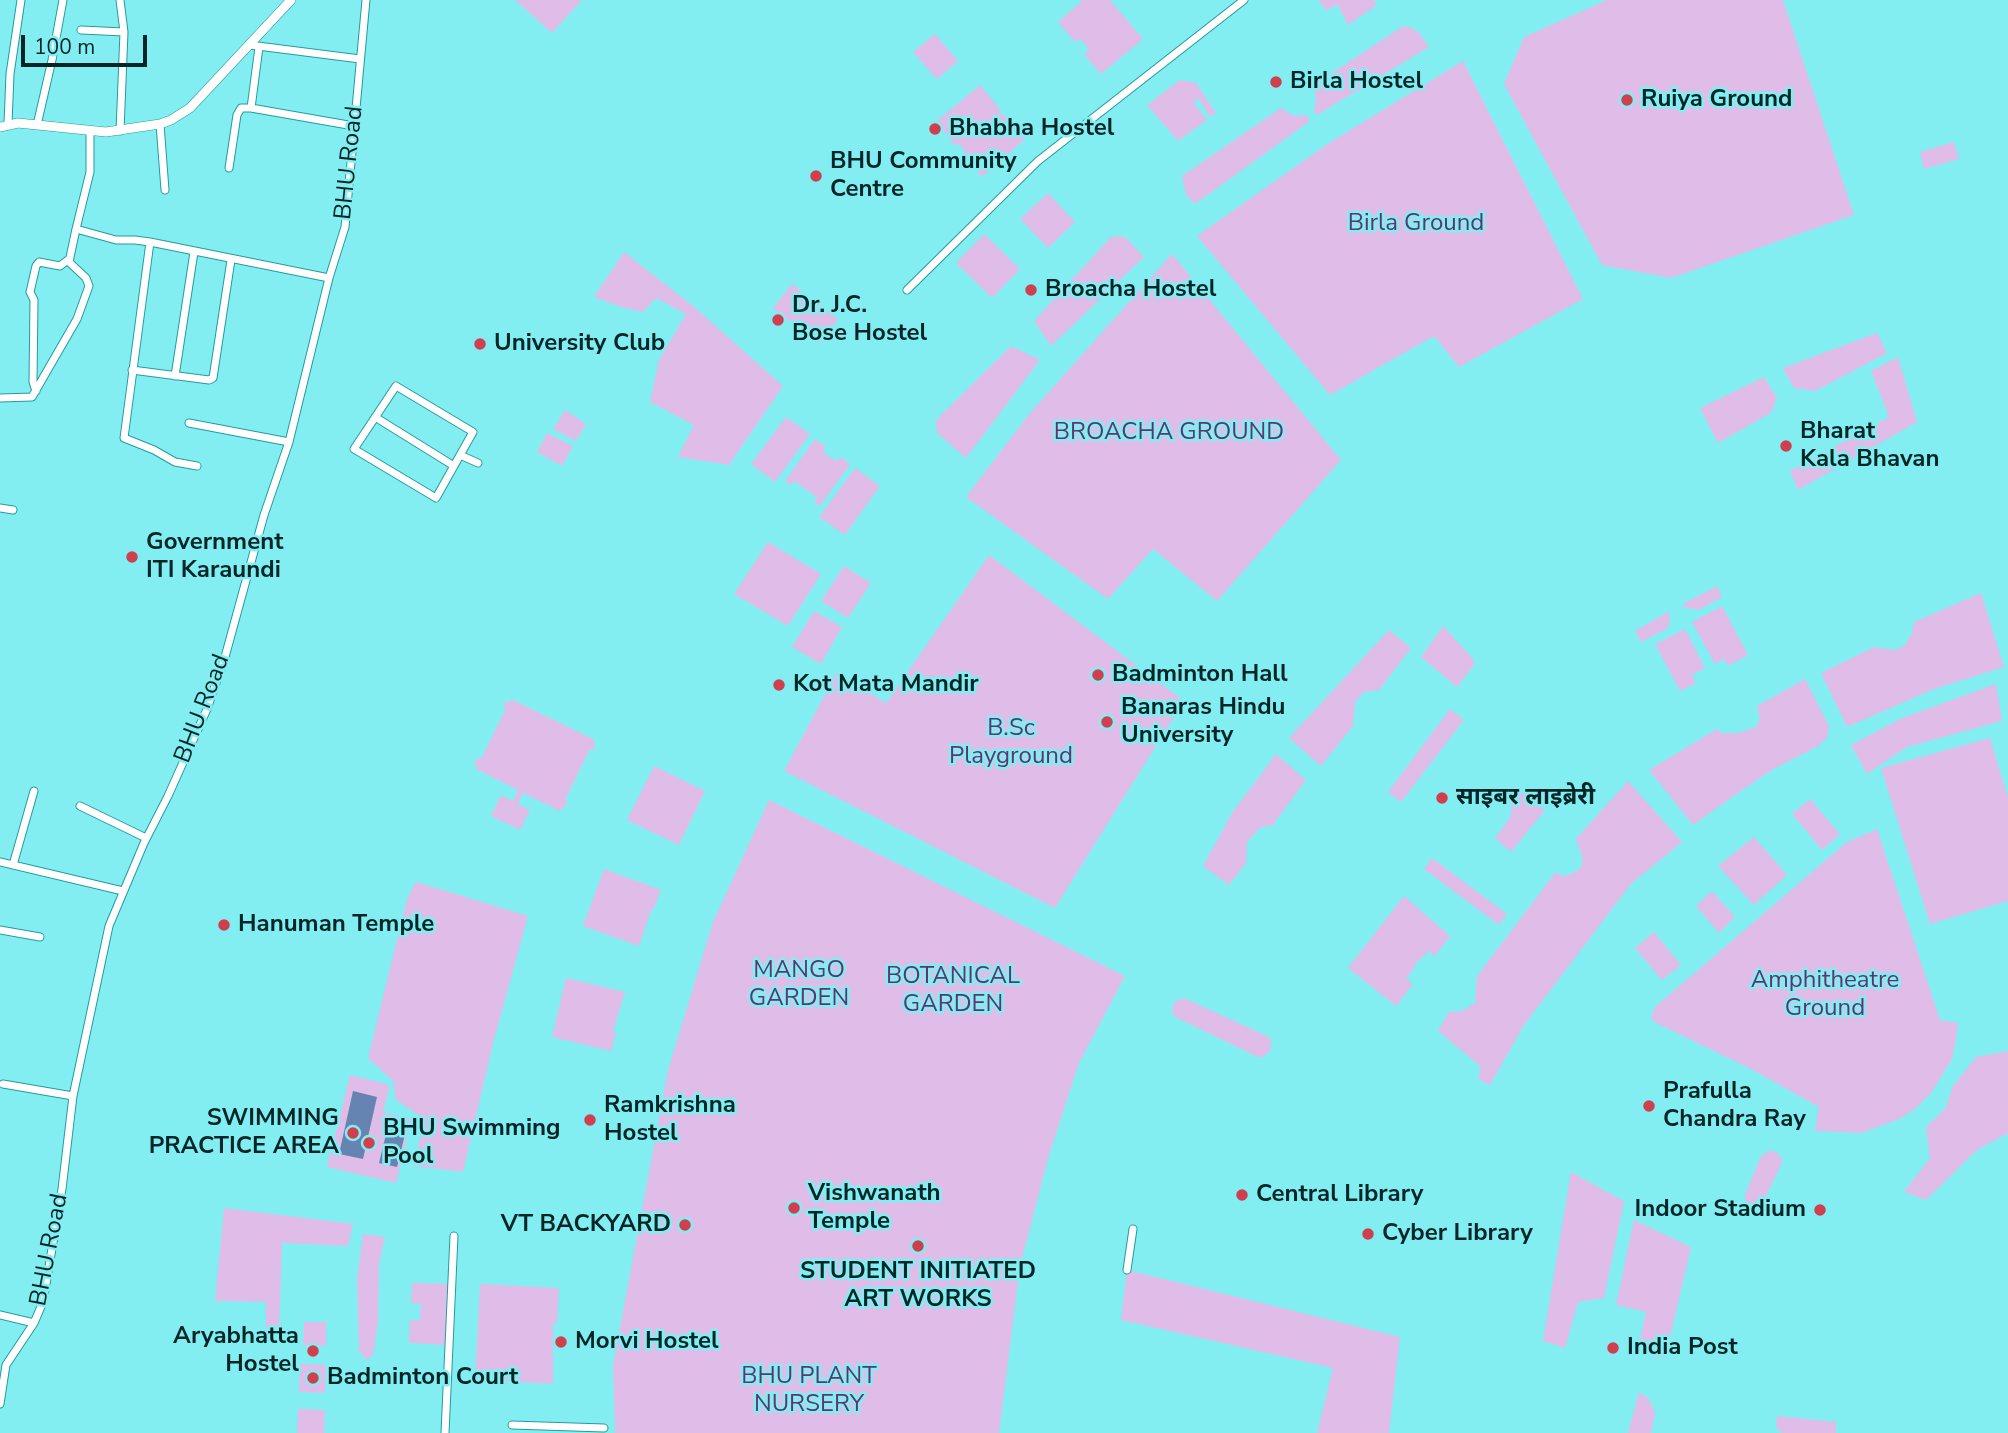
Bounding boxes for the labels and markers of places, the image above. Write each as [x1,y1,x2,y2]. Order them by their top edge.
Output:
place label: Birla Hostel [1290,68,1423,96]
marker: Birla Hostel [1268,74,1284,90]
place label: Ruiya Ground [1641,86,1793,114]
marker: Ruiya Ground [1619,92,1635,108]
place label: Bhabha Hostel [949,115,1114,143]
marker: Bhabha Hostel [927,121,943,137]
place label: BHU Community Centre [830,148,1017,204]
marker: BHU Community Centre [808,168,824,184]
place label: Broacha Hostel [1045,276,1216,304]
marker: Broacha Hostel [1023,282,1039,298]
place label: Dr. J.C. Bose Hostel [792,292,927,348]
marker: Dr. J.C. Bose Hostel [770,312,786,328]
place label: University Club [494,330,665,358]
marker: University Club [472,336,488,352]
place label: Bharat Kala Bhavan [1800,418,1939,474]
marker: Bharat Kala Bhavan [1778,438,1794,454]
place label: Government ITI Karaundi [146,529,283,585]
marker: Government ITI Karaundi [124,549,140,565]
place label: Badminton Hall [1112,661,1288,689]
marker: Badminton Hall [1090,667,1106,683]
place label: Kot Mata Mandir [793,671,979,699]
marker: Kot Mata Mandir [771,677,787,693]
place label: Banaras Hindu University [1121,694,1285,750]
marker: Banaras Hindu University [1099,714,1115,730]
place label: साइबर लाइब्रेरी [1456,784,1595,812]
marker: साइबर लाइब्रेरी [1434,790,1450,806]
place label: Hanuman Temple [238,911,434,939]
marker: Hanuman Temple [216,917,232,933]
place label: Prafulla Chandra Ray [1663,1078,1806,1134]
place label: Ramkrishna Hostel [604,1092,736,1148]
marker: Prafulla Chandra Ray [1641,1098,1657,1114]
place label: SWIMMING PRACTICE AREA [149,1105,339,1161]
marker: Ramkrishna Hostel [582,1112,598,1128]
place label: BHU Swimming Pool [383,1115,561,1171]
marker: SWIMMING PRACTICE AREA [345,1125,361,1141]
marker: BHU Swimming Pool [361,1135,377,1151]
place label: Vishwanath Temple [808,1180,941,1236]
place label: Central Library [1256,1181,1423,1209]
marker: Central Library [1234,1187,1250,1203]
place label: Indoor Stadium [1634,1196,1806,1224]
marker: Vishwanath Temple [786,1200,802,1216]
marker: Indoor Stadium [1812,1202,1828,1218]
place label: VT BACKYARD [501,1211,671,1239]
marker: VT BACKYARD [677,1217,693,1233]
place label: Cyber Library [1382,1220,1533,1248]
marker: Cyber Library [1360,1226,1376,1242]
marker: STUDENT INITIATED ART WORKS [910,1238,926,1254]
place label: STUDENT INITIATED ART WORKS [800,1258,1036,1314]
place label: Aryabhatta Hostel [173,1323,299,1379]
place label: Morvi Hostel [575,1328,719,1356]
marker: Morvi Hostel [553,1334,569,1350]
place label: India Post [1627,1334,1738,1362]
marker: India Post [1605,1340,1621,1356]
marker: Aryabhatta Hostel [305,1343,321,1359]
place label: Badminton Court [327,1364,518,1392]
marker: Badminton Court [305,1370,321,1386]

